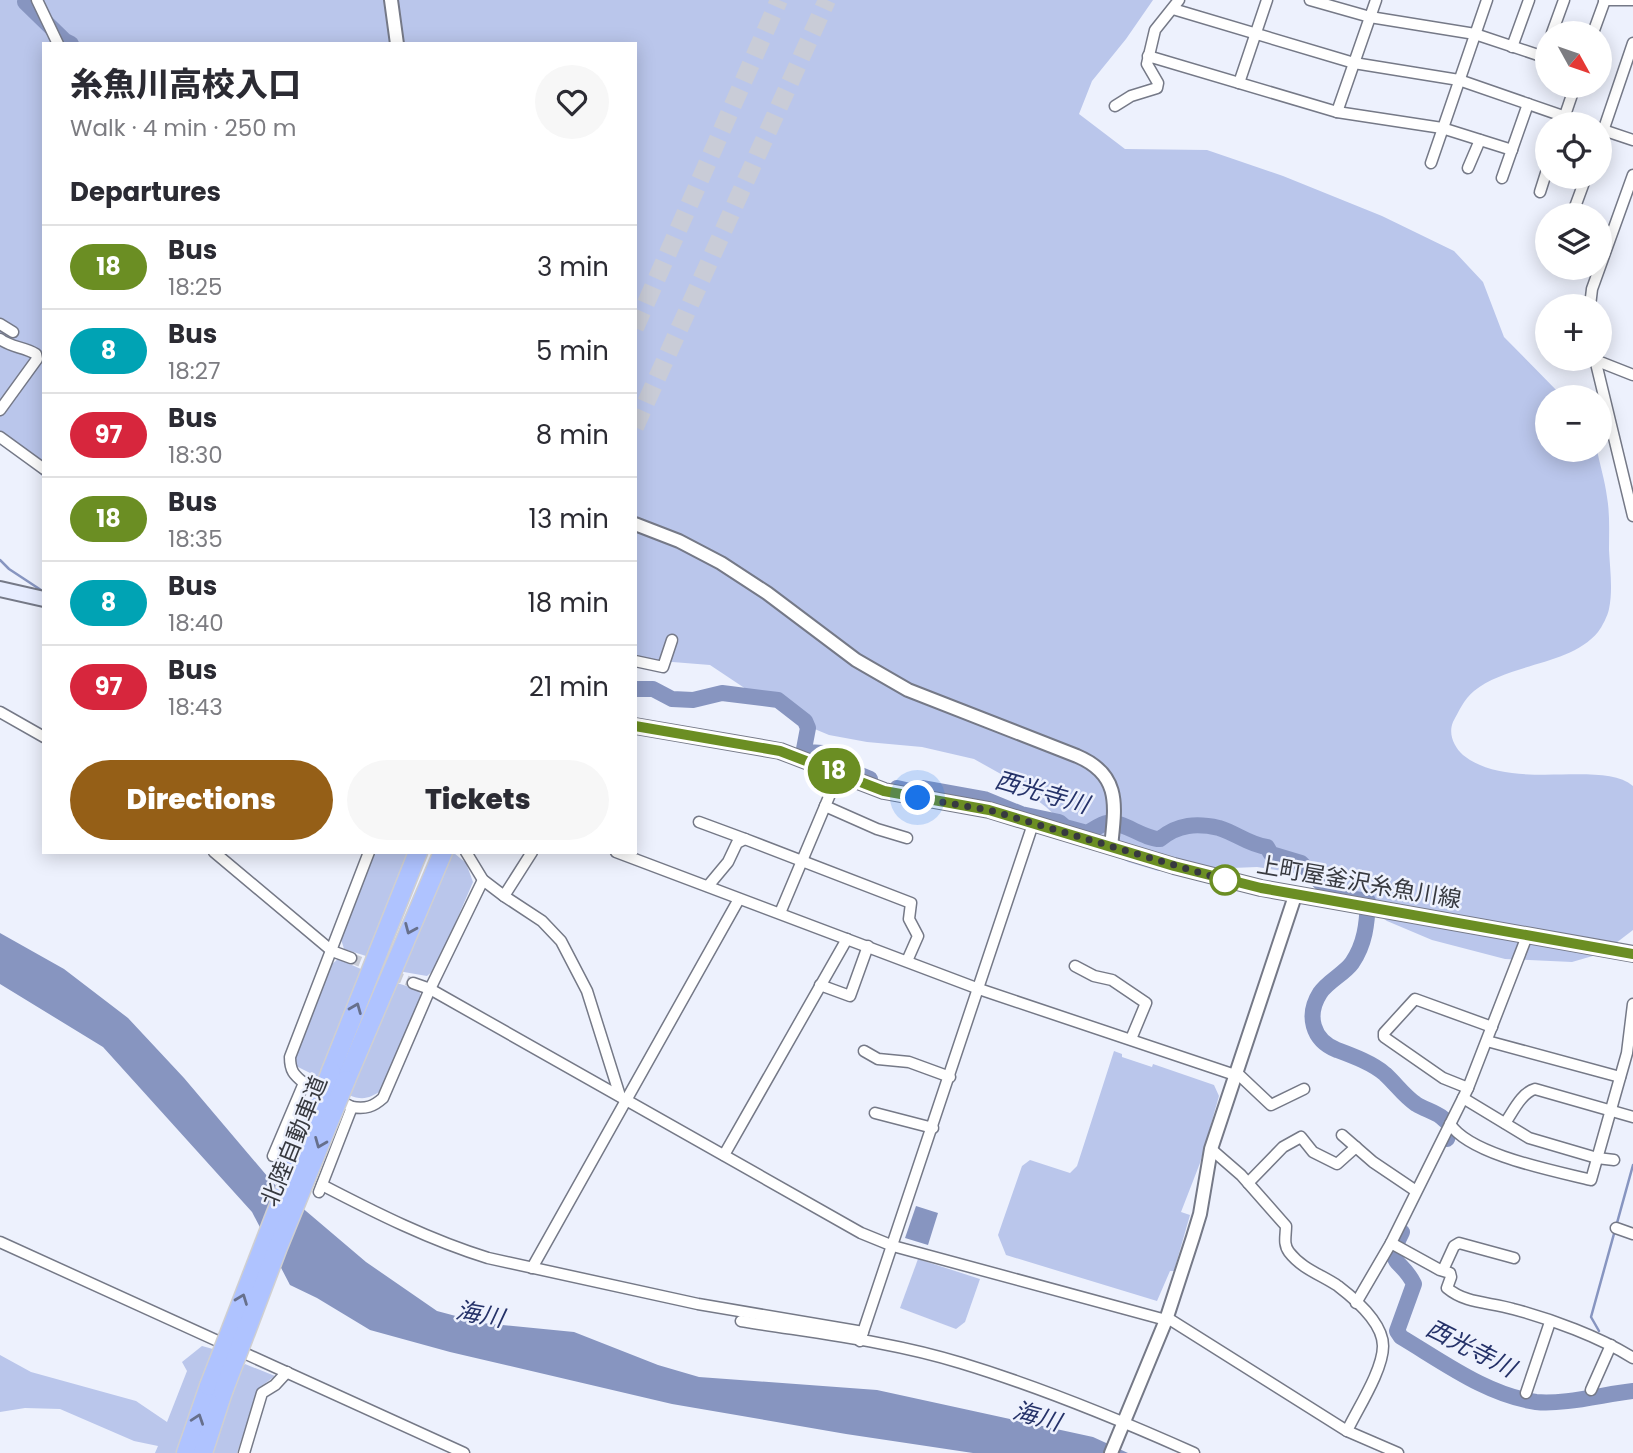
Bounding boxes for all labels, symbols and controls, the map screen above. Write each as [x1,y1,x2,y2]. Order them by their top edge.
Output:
north arrow [1535,21,1612,98]
map controls [1535,21,1612,462]
text: 糸魚川高校入口 [70,61,301,108]
button: heart [535,65,609,139]
text: Walk · 4 min · 250 m [70,112,296,144]
button: locate [1535,112,1612,189]
text: Departures [70,174,221,210]
button: layers [1535,203,1612,280]
text: Bus [168,232,217,268]
text: 3 min [537,249,609,285]
text: 18 [96,250,121,283]
text: 18:25 [168,271,222,303]
button: + [1535,294,1612,371]
text: Bus [168,316,217,352]
text: 5 min [536,333,609,369]
text: 8 [101,334,116,367]
text: 18:27 [168,355,221,387]
button: − [1535,385,1612,462]
text: Bus [168,400,217,436]
text: 8 min [536,417,609,453]
text: 97 [95,418,122,451]
text: 18:30 [168,439,223,471]
text: Bus [168,484,217,520]
text: 13 min [529,501,609,537]
text: 18 [96,502,121,535]
text: 18:35 [168,523,223,555]
text: Bus [168,568,217,604]
text: 18 min [528,585,609,621]
text: 8 [101,586,116,619]
text: 18:40 [168,607,224,639]
text: Bus [168,652,217,688]
text: 21 min [529,669,609,705]
text: 97 [95,670,122,703]
text: 18:43 [168,691,223,723]
line badge: 18 [802,748,866,794]
text: 18 [822,754,846,787]
button: Directions [70,760,333,840]
button: Tickets [347,760,609,840]
water label: 西光寺川 [991,763,1096,822]
your location [900,780,935,815]
street label: 上町屋釜沢糸魚川線 [1254,848,1464,916]
unlabelled marker [1210,865,1240,895]
one-way arrow [404,922,418,935]
one-way arrow [348,1002,362,1014]
street label: 北陸自動車道 [253,1071,335,1211]
one-way arrow [314,1135,328,1148]
water label: 海川 [453,1293,510,1335]
one-way arrow [233,1294,247,1306]
water label: 西光寺川 [1421,1312,1524,1386]
water label: 海川 [1009,1394,1068,1439]
one-way arrow [189,1414,204,1426]

